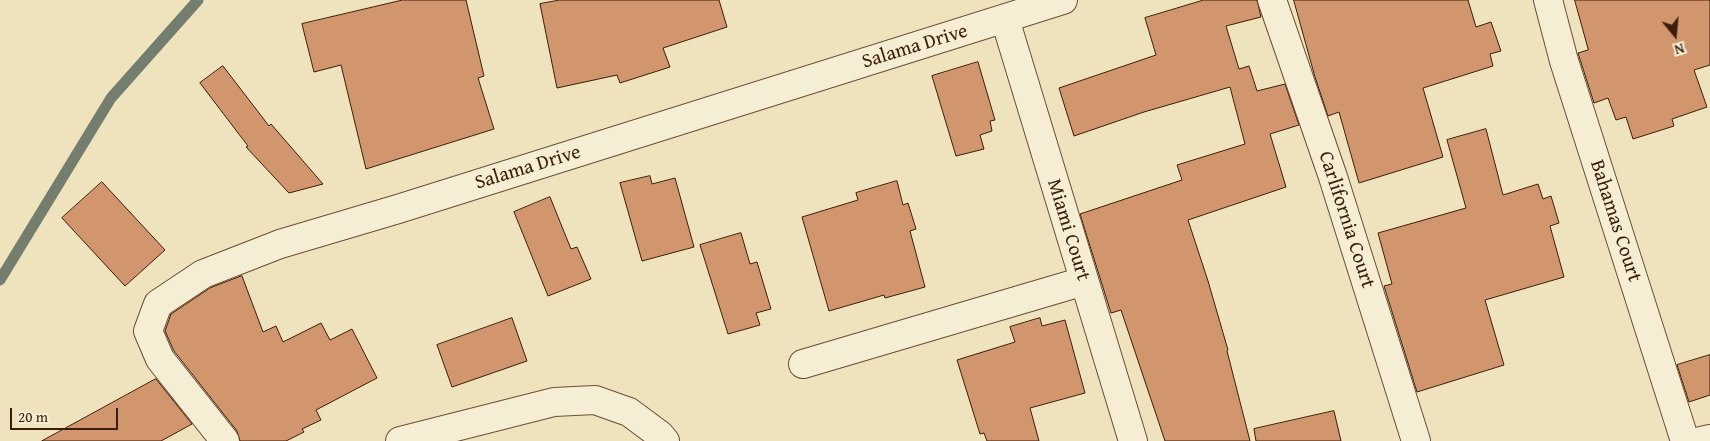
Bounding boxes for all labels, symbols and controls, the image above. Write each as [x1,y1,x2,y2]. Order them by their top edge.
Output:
north arrow [1650,10,1700,60]
street label: Salama Drive [859,20,971,74]
text: N [1672,38,1687,60]
street label: Salama Drive [472,141,584,195]
street label: Carlifornia Court [1313,149,1379,291]
street label: Bahamas Court [1584,157,1646,285]
street label: Miami Court [1041,176,1095,284]
scale bar [12,398,120,430]
text: 20 m [18,406,48,427]

